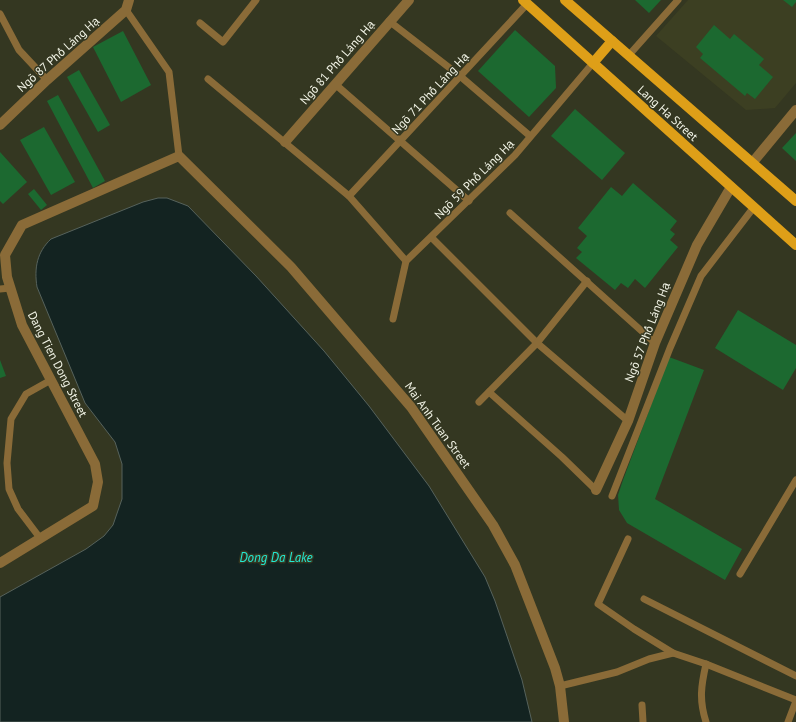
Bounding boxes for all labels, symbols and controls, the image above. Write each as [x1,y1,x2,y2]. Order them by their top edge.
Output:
street label: Ngõ 87 Phố Láng Hạ [14,13,103,95]
street label: Ngõ 81 Phố Láng Hạ [296,17,378,107]
street label: Ngõ 71 Phố Láng Hạ [388,49,472,137]
street label: Lang Ha Street [635,82,701,144]
street label: Ngõ 59 Phố Láng Hạ [431,136,517,222]
street label: Ngõ 57 Phố Láng Hạ [621,280,673,384]
street label: Dang Tien Dong Street [25,309,91,419]
street label: Mai Anh Tuan Street [402,379,474,471]
water label: Dong Da Lake [239,549,313,566]

